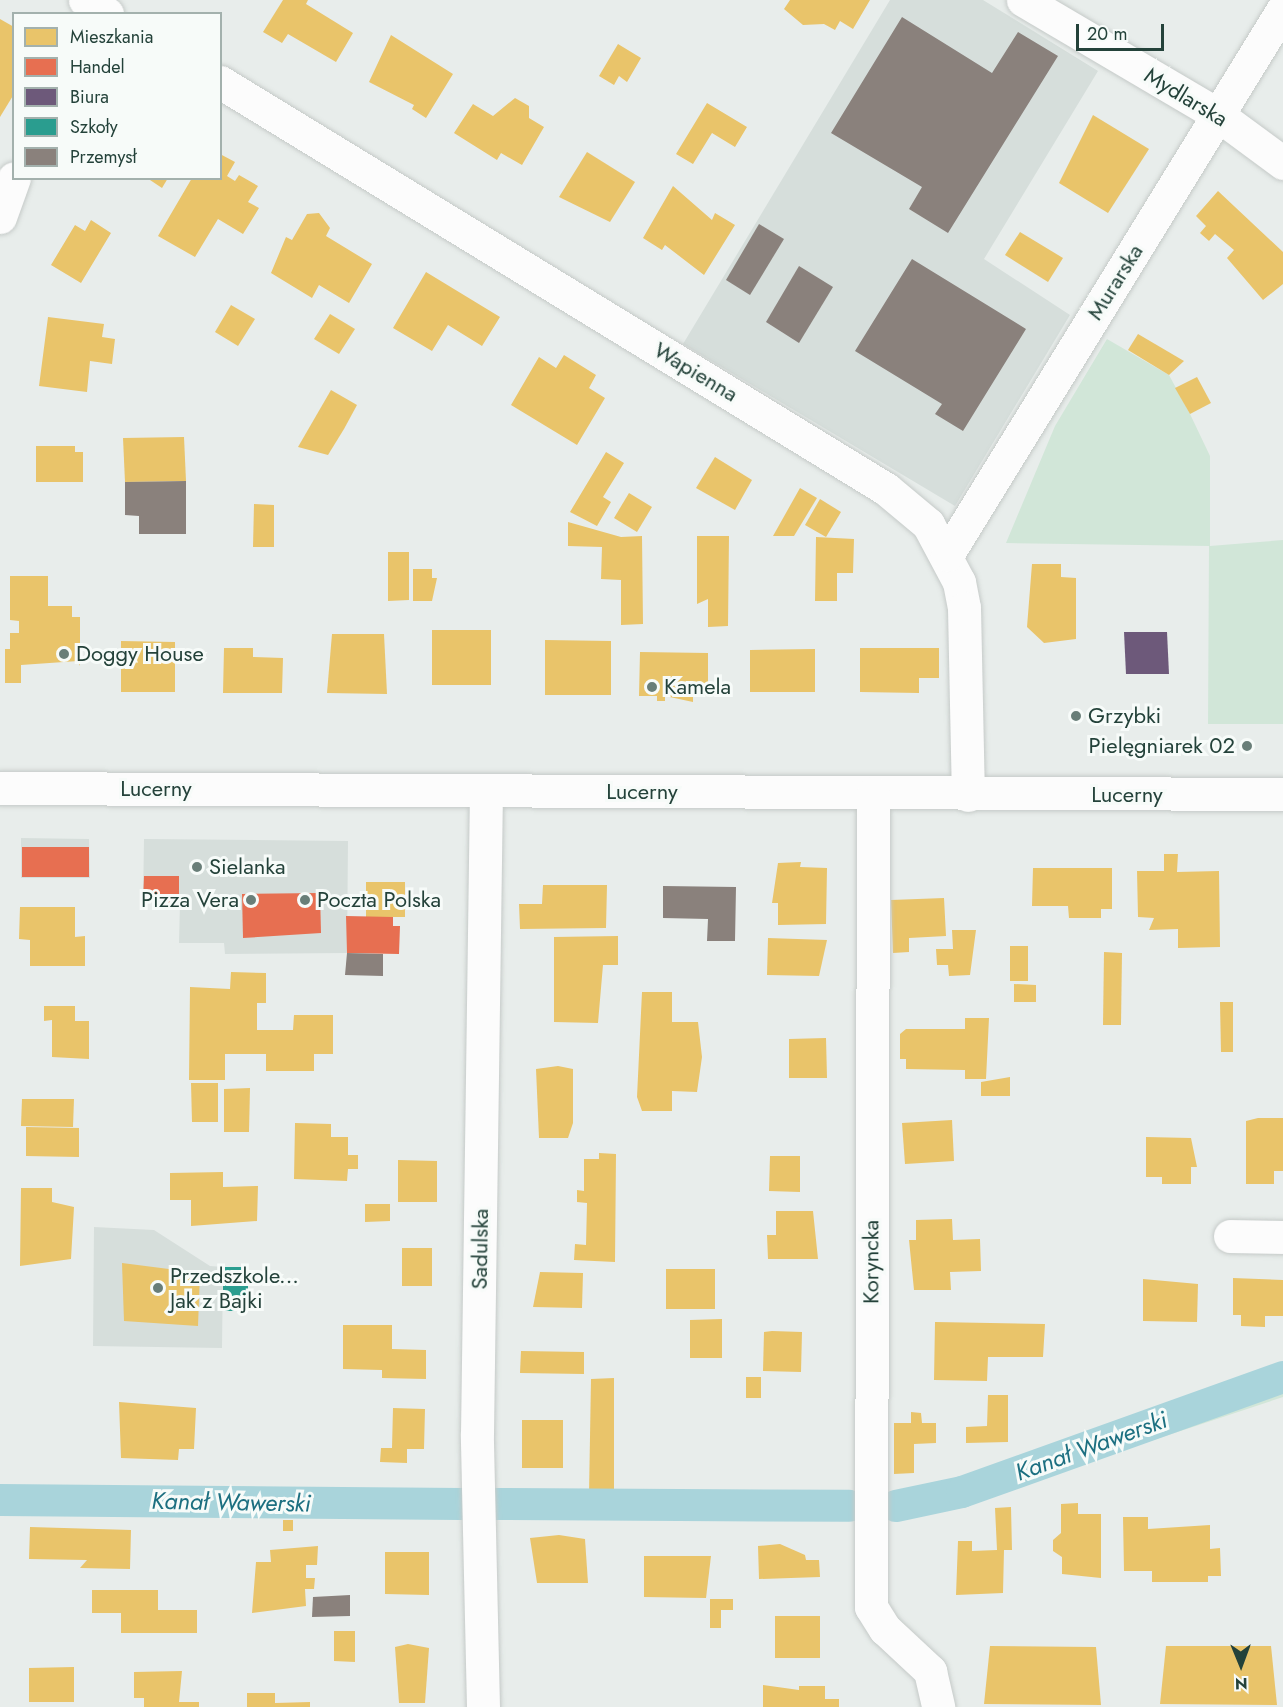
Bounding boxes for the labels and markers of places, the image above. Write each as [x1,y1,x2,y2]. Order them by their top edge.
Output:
place label: Doggy House [76,641,204,667]
marker: Doggy House [57,647,71,661]
place label: Kamela [664,674,731,700]
marker: Kamela [645,680,659,694]
place label: Grzybki [1088,703,1161,729]
marker: Grzybki [1069,709,1083,723]
place label: Pielęgniarek 02 [1089,733,1235,759]
marker: Pielęgniarek 02 [1240,739,1254,753]
place label: Sielanka [209,854,286,880]
marker: Sielanka [190,860,204,874]
place label: Pizza Vera [141,887,239,913]
place label: Poczta Polska [317,887,441,913]
marker: Pizza Vera [244,893,258,907]
marker: Poczta Polska [298,893,312,907]
place label: Przedszkole... Jak z Bajki [170,1262,299,1314]
marker: Przedszkole... Jak z Bajki [151,1281,165,1295]

